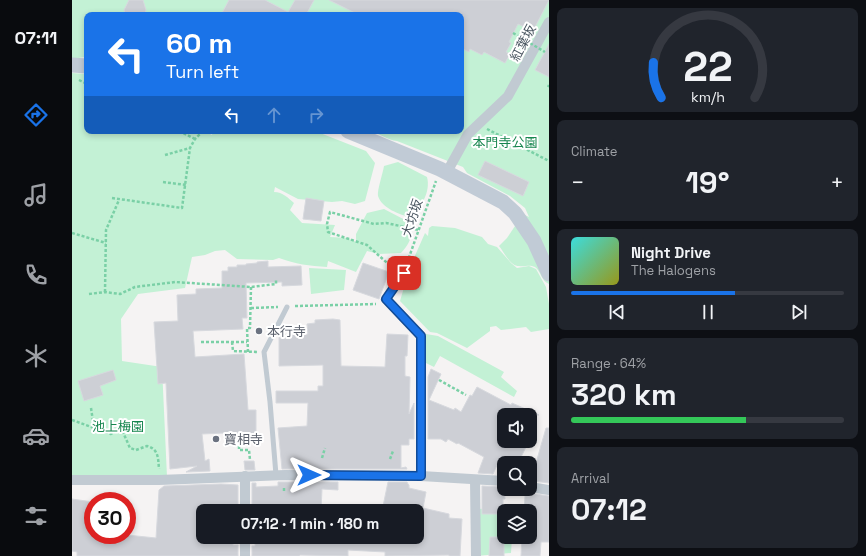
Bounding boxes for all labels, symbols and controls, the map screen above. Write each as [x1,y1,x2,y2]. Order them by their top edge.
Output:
street label: 紅葉坂 [506,22,540,64]
text: 60 m [166,25,232,61]
text: 07:11 [15,26,57,49]
icon: left [100,28,152,80]
text: 22 [683,40,732,93]
text: Turn left [166,60,239,83]
text: km/h [690,88,725,106]
icon: directions [22,101,50,129]
icon: left [221,104,243,126]
icon: ahead [263,104,285,126]
icon: right [305,104,327,126]
park label: 本門寺公園 [472,134,538,151]
text: Climate [571,143,617,160]
text: 19° [686,163,729,202]
text: − [571,168,585,196]
text: + [830,168,844,196]
icon: music [22,181,50,209]
street label: 大坊坂 [398,197,426,239]
text: Night Drive [631,243,711,262]
pin [387,256,421,290]
icon: phone [22,261,50,289]
icon: arrive [393,262,415,284]
text: The Halogens [631,262,716,279]
icon: previous [606,301,628,323]
icon: pause [697,301,719,323]
icon: next [788,301,810,323]
place label: 本行寺 [267,323,306,340]
marker: 本行寺 [254,326,264,336]
icon: climate [22,342,50,370]
text: Range · 64% [571,355,646,372]
text: 320 km [571,375,677,414]
map controls [497,408,537,544]
button: sound [497,408,537,448]
park label: 池上梅園 [92,418,144,435]
icon: car [22,422,50,450]
place label: 寶相寺 [224,431,263,448]
marker: 寶相寺 [211,434,221,444]
position arrow [288,454,330,496]
button: search [497,456,537,496]
text: Arrival [571,470,610,487]
text: 07:12 [571,490,647,529]
speed limit sign: 30 [84,492,136,544]
icon: filters [22,502,50,530]
button: layers [497,504,537,544]
text: 07:12 · 1 min · 180 m [241,514,379,533]

